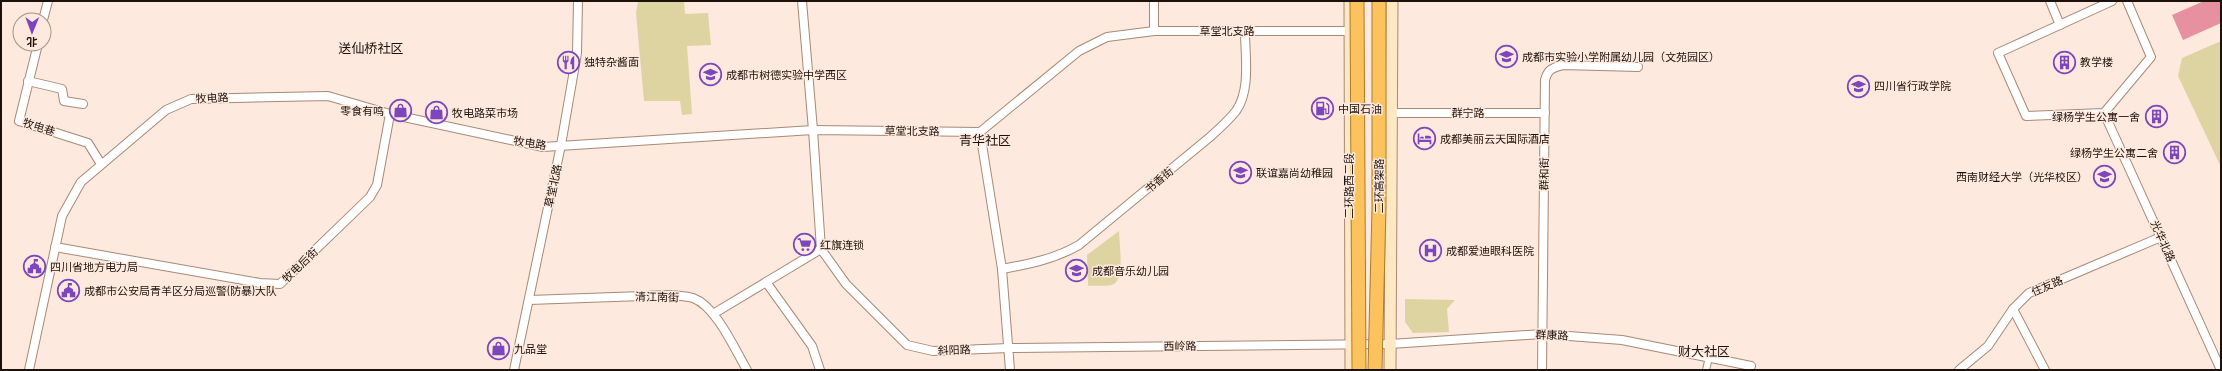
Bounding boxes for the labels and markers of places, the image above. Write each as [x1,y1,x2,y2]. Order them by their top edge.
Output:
school or university icon: 成都市实验小学附属幼儿园（文苑园区） [1493,44,1519,70]
restaurant icon: 独特杂酱面 [555,49,581,75]
place label: 成都市实验小学附属幼儿园（文苑园区） [1522,49,1720,65]
building icon: 教学楼 [2052,49,2078,75]
place label: 独特杂酱面 [584,54,639,70]
place label: 教学楼 [2080,54,2113,70]
school or university icon: 成都市树德实验中学西区 [698,62,724,88]
place label: 成都市树德实验中学西区 [726,67,847,83]
school or university icon: 四川省行政学院 [1845,73,1871,99]
place label: 四川省行政学院 [1874,78,1951,94]
fuel station icon: 中国石油 [1310,96,1336,122]
shop icon: 零食有鸣 [387,98,413,124]
shop icon: 牧电路菜市场 [423,100,449,126]
place label: 中国石油 [1338,101,1382,117]
place label: 零食有鸣 [340,103,384,119]
building icon: 绿杨学生公寓一舍 [2143,104,2169,130]
place label: 牧电路菜市场 [452,105,518,121]
place label: 绿杨学生公寓一舍 [2052,109,2140,125]
hotel icon: 成都美丽云天国际酒店 [1411,126,1437,152]
place label: 成都美丽云天国际酒店 [1440,131,1550,147]
building icon: 绿杨学生公寓二舍 [2161,140,2187,166]
place label: 绿杨学生公寓二舍 [2070,145,2158,161]
school or university icon: 联谊嘉尚幼稚园 [1228,160,1254,186]
school or university icon: 西南财经大学（光华校区） [2091,164,2117,190]
place label: 联谊嘉尚幼稚园 [1256,165,1333,181]
place label: 西南财经大学（光华校区） [1956,169,2088,185]
supermarket icon: 红旗连锁 [792,232,818,258]
place label: 红旗连锁 [820,237,864,253]
hospital icon: 成都爱迪眼科医院 [1417,238,1443,264]
place label: 成都爱迪眼科医院 [1446,243,1534,259]
public building icon: 四川省地方电力局 [21,254,47,280]
school or university icon: 成都音乐幼儿园 [1064,258,1090,284]
place label: 四川省地方电力局 [50,259,138,275]
place label: 成都音乐幼儿园 [1092,263,1169,279]
public building icon: 成都市公安局青羊区分局巡警(防暴)大队 [56,278,82,304]
place label: 成都市公安局青羊区分局巡警(防暴)大队 [84,283,277,299]
shop icon: 九品堂 [485,336,511,362]
place label: 九品堂 [514,341,547,357]

